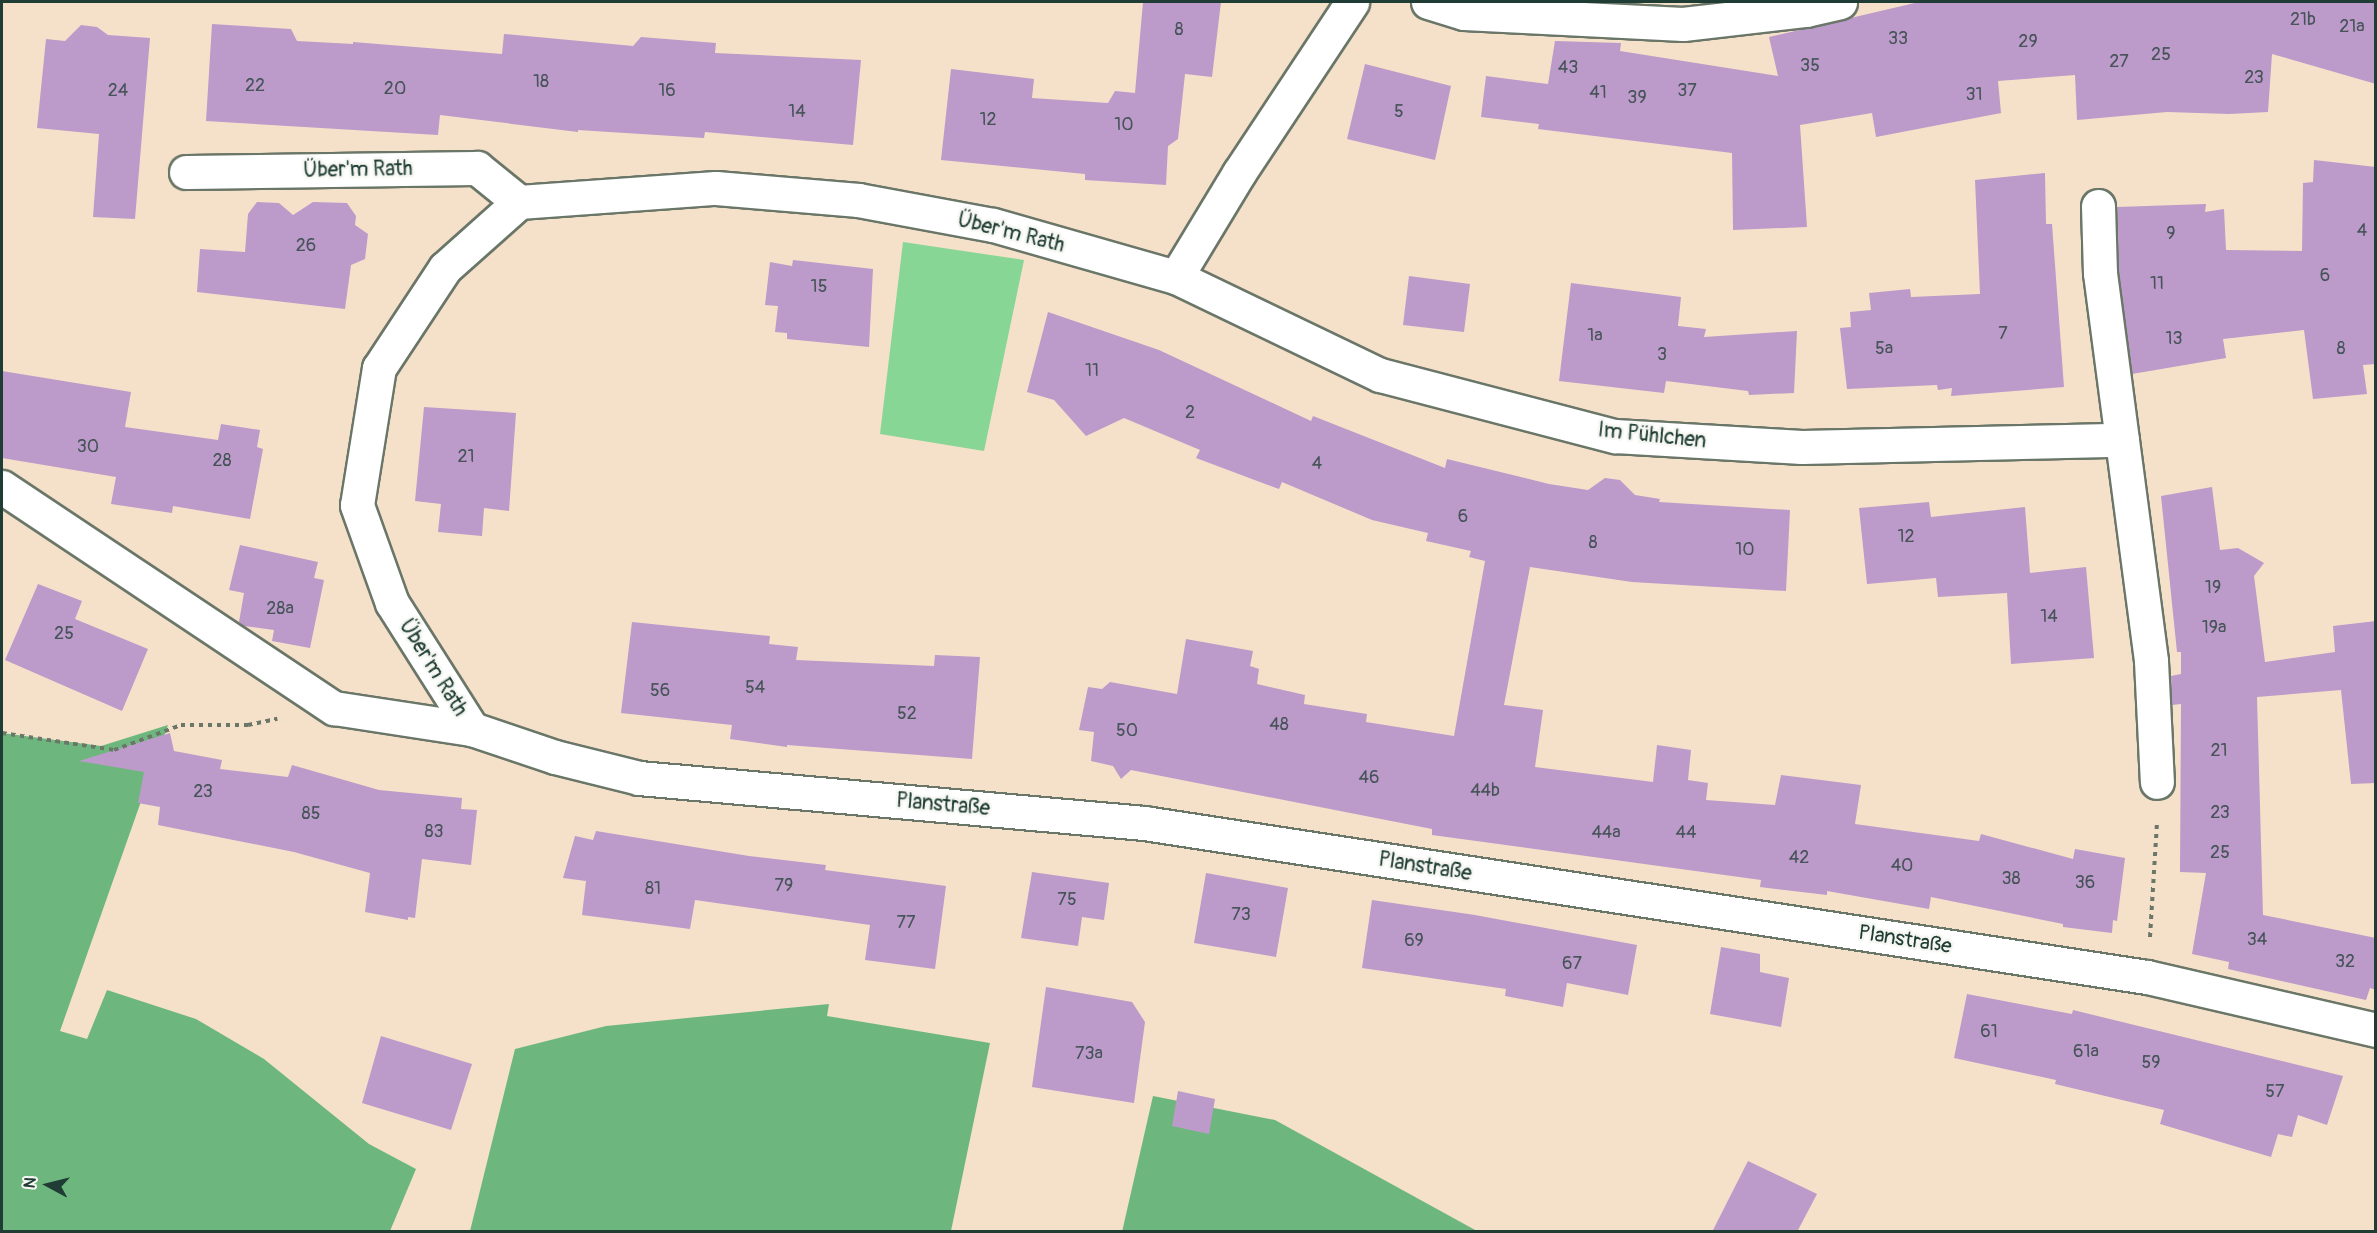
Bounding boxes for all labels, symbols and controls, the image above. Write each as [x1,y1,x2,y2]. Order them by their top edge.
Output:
house number: 21b [2290,9,2316,31]
house number: 21a [2339,16,2365,38]
house number: 8 [1174,19,1184,41]
house number: 33 [1888,28,1908,50]
house number: 29 [2018,31,2038,53]
house number: 25 [2151,44,2171,66]
house number: 27 [2109,51,2129,73]
house number: 35 [1800,55,1820,77]
house number: 43 [1558,57,1578,79]
house number: 23 [2244,67,2264,89]
house number: 18 [533,71,549,93]
house number: 22 [245,75,265,97]
house number: 20 [384,78,406,100]
house number: 24 [108,80,128,102]
house number: 16 [658,80,676,102]
house number: 37 [1677,80,1697,102]
house number: 41 [1589,82,1607,104]
house number: 31 [1965,84,1983,106]
house number: 39 [1627,87,1647,109]
house number: 14 [788,101,806,123]
house number: 5 [1394,101,1404,123]
house number: 12 [979,109,997,131]
house number: 10 [1114,114,1134,136]
street label: Über'm Rath [303,156,413,184]
street label: Über'm Rath [955,208,1067,258]
house number: 4 [2357,220,2367,242]
house number: 9 [2166,223,2176,245]
house number: 26 [296,235,316,257]
house number: 6 [2320,265,2330,287]
house number: 11 [2150,273,2164,295]
house number: 15 [811,276,827,298]
house number: 7 [1998,323,2008,345]
house number: 1a [1587,325,1603,347]
house number: 13 [2165,328,2183,350]
house number: 5a [1875,338,1893,360]
house number: 8 [2336,338,2346,360]
house number: 3 [1657,344,1667,366]
house number: 11 [1085,360,1099,382]
house number: 2 [1185,402,1195,424]
street label: Im Pühlchen [1597,418,1707,454]
house number: 30 [77,436,99,458]
house number: 21 [457,446,475,468]
house number: 28 [212,450,232,472]
house number: 4 [1312,453,1322,475]
house number: 6 [1458,506,1468,528]
house number: 12 [1897,526,1915,548]
house number: 8 [1588,532,1598,554]
house number: 10 [1735,539,1755,561]
house number: 19 [2205,577,2221,599]
house number: 28a [266,598,294,620]
house number: 14 [2040,606,2058,628]
street label: Über'm Rath [393,615,473,721]
house number: 19a [2202,617,2226,639]
house number: 25 [54,623,74,645]
house number: 54 [745,677,765,699]
house number: 56 [650,680,670,702]
house number: 52 [897,703,917,725]
house number: 48 [1269,714,1289,736]
house number: 50 [1116,720,1138,742]
house number: 21 [2210,740,2228,762]
house number: 46 [1359,767,1379,789]
house number: 44b [1470,780,1500,802]
house number: 23 [193,781,213,803]
street label: Planstraße [895,788,991,822]
house number: 23 [2210,802,2230,824]
house number: 85 [302,803,320,825]
house number: 83 [424,821,444,843]
house number: 44a [1591,822,1621,844]
house number: 44 [1676,822,1696,844]
house number: 25 [2210,842,2230,864]
street label: Planstraße [1377,847,1473,887]
house number: 42 [1789,847,1809,869]
house number: 40 [1891,855,1913,877]
house number: 38 [2001,868,2021,890]
house number: 36 [2075,872,2095,894]
house number: 79 [775,875,793,897]
house number: 81 [645,878,661,900]
house number: 75 [1057,889,1077,911]
house number: 73 [1231,904,1251,926]
house number: 77 [896,912,916,934]
street label: Planstraße [1857,920,1953,960]
house number: 34 [2247,929,2267,951]
house number: 69 [1404,930,1424,952]
house number: 32 [2335,951,2355,973]
house number: 67 [1562,953,1582,975]
house number: 61 [1980,1021,1998,1043]
house number: 61a [2073,1041,2099,1063]
house number: 73a [1075,1043,1103,1065]
house number: 59 [2141,1052,2161,1074]
house number: 57 [2265,1081,2285,1103]
north arrow [18,1155,78,1215]
text: N [20,1176,41,1189]

